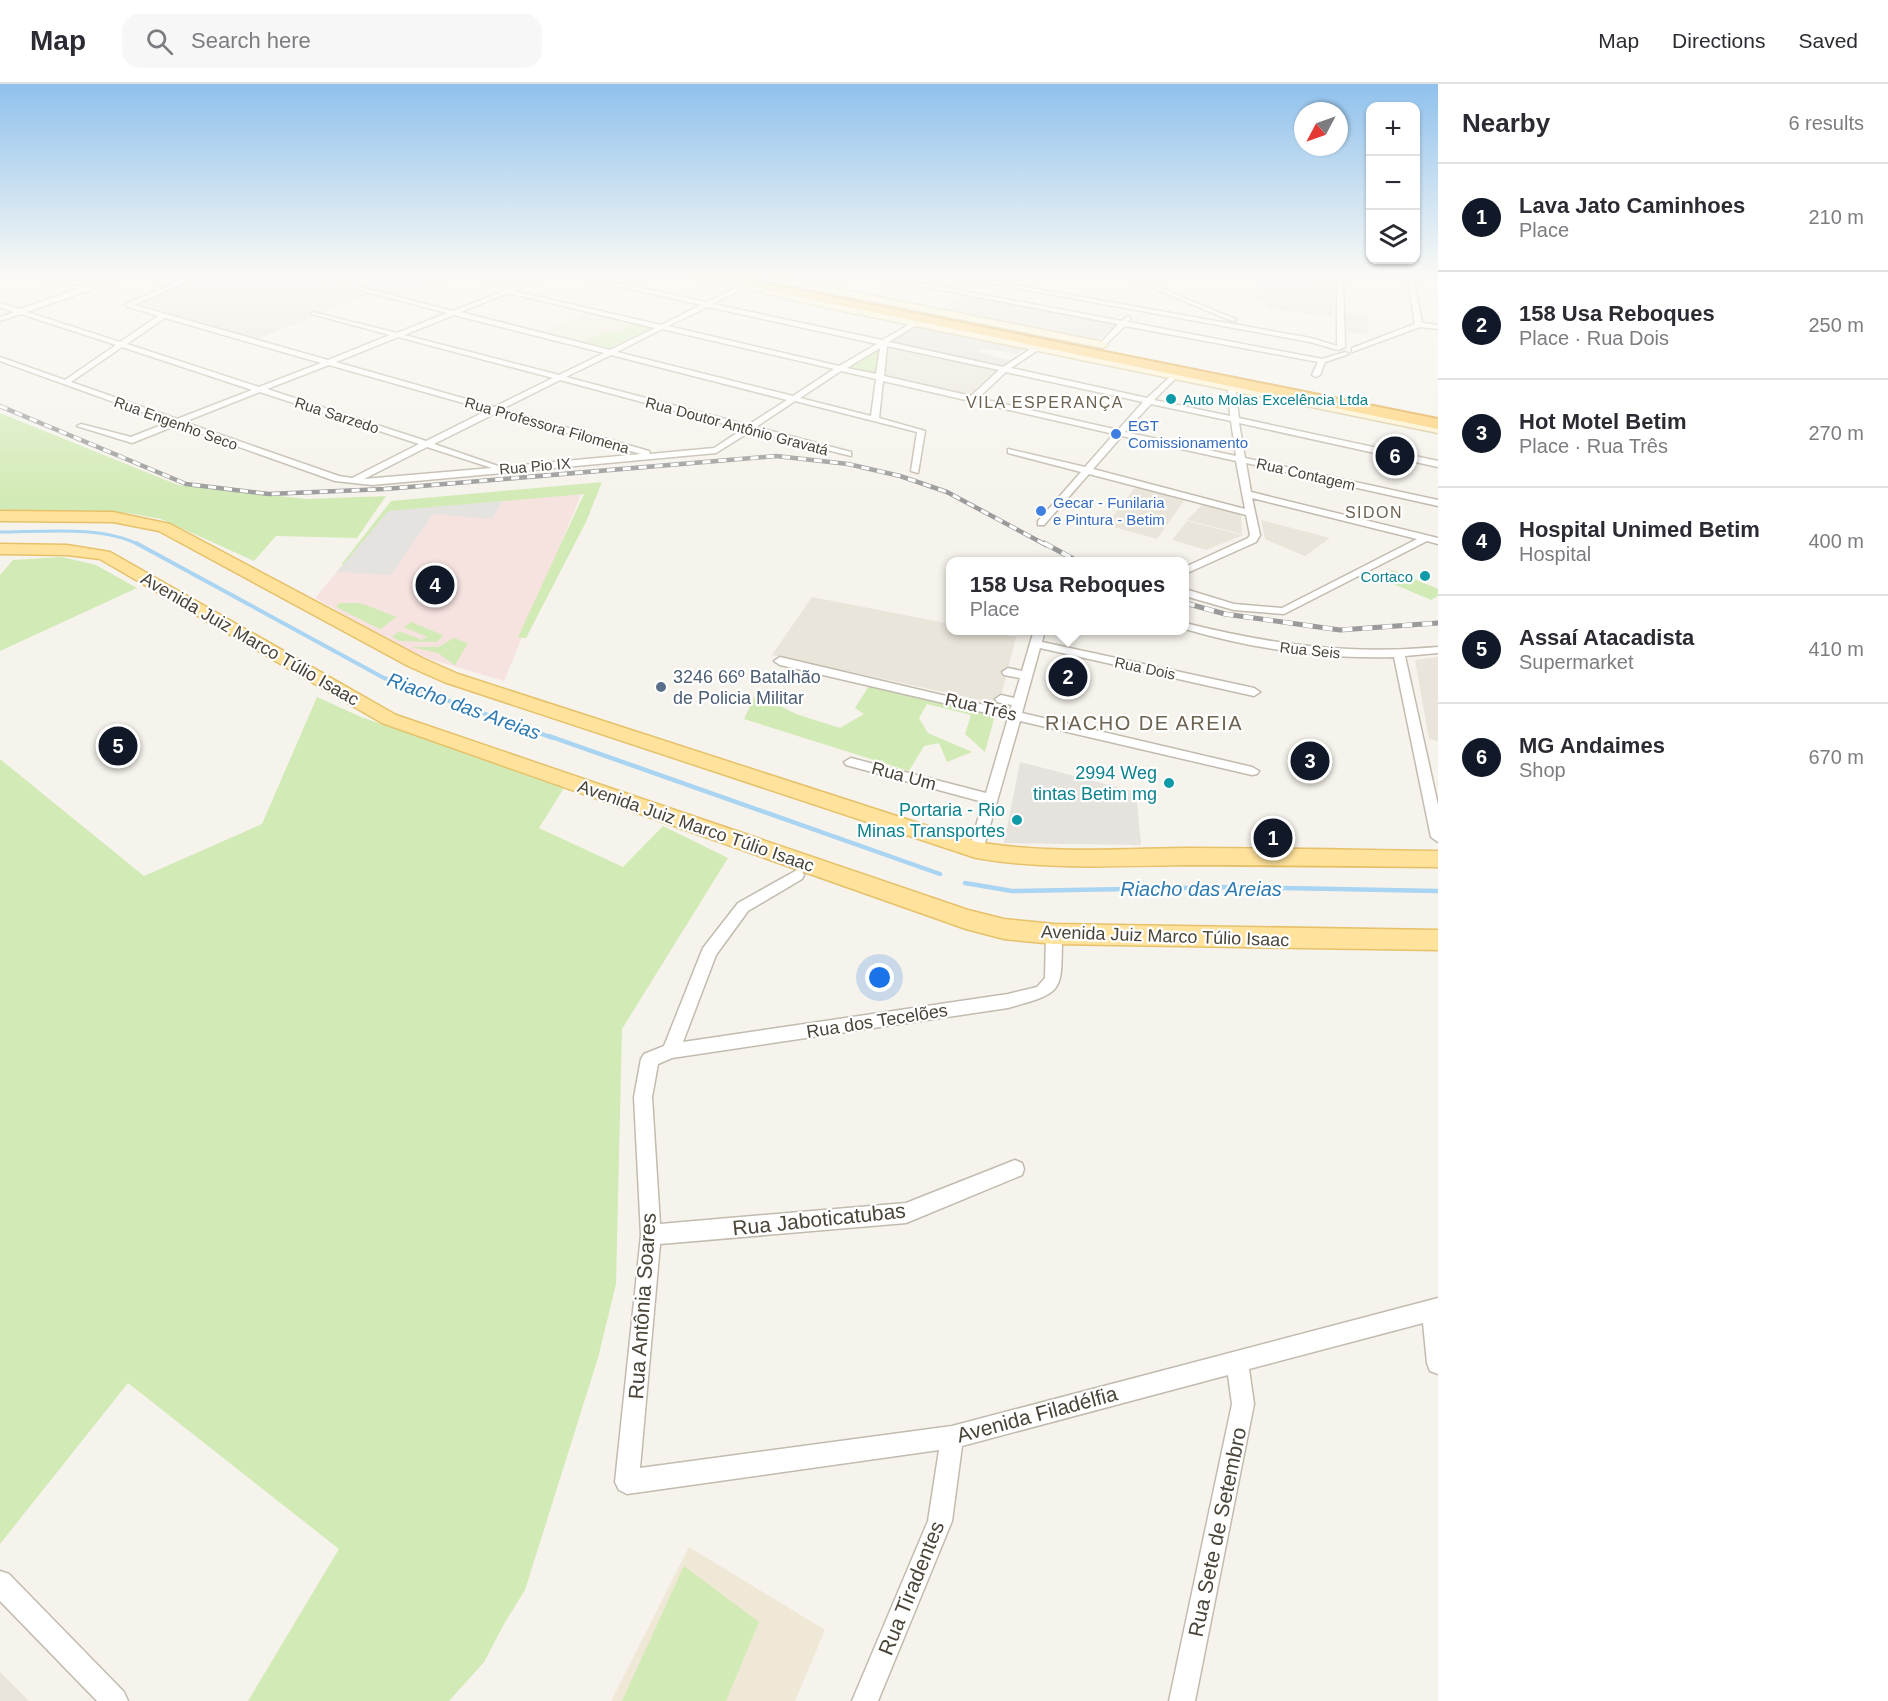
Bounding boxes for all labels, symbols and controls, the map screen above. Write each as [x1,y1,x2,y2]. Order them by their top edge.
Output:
search box [122,14,542,68]
text: Map [30,25,86,56]
icon: search [143,25,176,58]
text: Search here [191,28,311,53]
text: Map [1598,29,1639,52]
text: Directions [1672,29,1765,52]
text: Saved [1798,29,1858,52]
north arrow [1294,102,1348,156]
map controls [1366,102,1420,264]
button: + [1366,102,1420,156]
text: Nearby [1462,108,1550,138]
text: 6 results [1788,112,1864,134]
button: − [1366,156,1420,210]
text: Lava Jato Caminhoes [1519,193,1745,218]
text: 1 [1476,206,1487,228]
text: 210 m [1808,206,1864,228]
button: layers [1366,210,1420,264]
text: Place [1519,219,1569,241]
text: 158 Usa Reboques [1519,301,1715,326]
text: 2 [1476,314,1487,336]
text: 250 m [1808,314,1864,336]
text: Place · Rua Dois [1519,327,1669,349]
place label: Auto Molas Excelência Ltda [1183,391,1369,408]
marker: Auto Molas Excelência Ltda [1164,392,1178,406]
street label: Rua Engenho Seco [112,393,240,453]
street label: Rua Sarzedo [293,393,381,437]
street label: Rua Professora Filomena [463,393,632,457]
street label: Rua Doutor Antônio Gravatá [644,393,831,459]
district label: VILA ESPERANÇA [966,394,1124,411]
text: Hot Motel Betim [1519,409,1686,434]
place label: EGT Comissionamento [1128,417,1248,451]
text: 3 [1476,422,1487,444]
text: 270 m [1808,422,1864,444]
marker: EGT Comissionamento [1109,427,1123,441]
pin: 6 [1376,434,1414,478]
text: Place · Rua Três [1519,435,1668,457]
street label: Rua Pio IX [499,454,571,478]
street label: Rua Contagem [1255,454,1357,494]
place label: Gecar - Funilaria e Pintura - Betim [1053,494,1165,528]
marker: Gecar - Funilaria e Pintura - Betim [1034,504,1048,518]
district label: SIDON [1345,504,1403,521]
text: Hospital Unimed Betim [1519,517,1760,542]
text: 4 [1476,530,1487,552]
text: 400 m [1808,530,1864,552]
text: Hospital [1519,543,1591,565]
popup [946,557,1189,635]
pin: 4 [416,562,454,608]
street label: Avenida Juiz Marco Túlio Isaac [137,568,363,710]
place label: Cortaco [1360,568,1413,585]
marker: Cortaco [1418,569,1432,583]
text: 158 Usa Reboques [970,572,1165,597]
text: Place [970,598,1020,620]
text: Assaí Atacadista [1519,625,1694,650]
street label: Rua Seis [1279,638,1341,662]
text: 5 [1476,638,1487,660]
text: 410 m [1808,638,1864,660]
text: Supermarket [1519,651,1634,673]
street label: Rua Dois [1113,653,1177,683]
pin: 2 [1048,654,1088,700]
place label: 3246 66º Batalhão de Policia Militar [673,667,821,708]
water label: Riacho das Areias [384,668,544,744]
marker: 3246 66º Batalhão de Policia Militar [654,680,668,694]
street label: Rua Três [943,689,1019,725]
district label: RIACHO DE AREIA [1045,712,1243,734]
pin: 5 [98,724,138,768]
text: MG Andaimes [1519,733,1665,758]
pin: 3 [1290,738,1330,784]
text: 6 [1476,746,1487,768]
text: 670 m [1808,746,1864,768]
street label: Rua Um [870,758,938,794]
text: Shop [1519,759,1566,781]
place label: 2994 Weg tintas Betim mg [1033,763,1157,804]
street label: Avenida Juiz Marco Túlio Isaac [575,776,817,876]
marker: 2994 Weg tintas Betim mg [1162,776,1176,790]
place label: Portaria - Rio Minas Transportes [857,800,1005,841]
marker: Portaria - Rio Minas Transportes [1010,813,1024,827]
pin: 1 [1254,816,1292,861]
water label: Riacho das Areias [1120,878,1282,900]
street label: Avenida Juiz Marco Túlio Isaac [1040,922,1290,950]
your location [865,963,894,992]
street label: Rua dos Tecelões [805,1000,949,1042]
street label: Rua Jaboticatubas [731,1198,907,1240]
street label: Rua Antônia Soares [624,1212,660,1400]
street label: Avenida Filadélfia [954,1381,1120,1447]
street label: Rua Sete de Setembro [1184,1425,1250,1639]
street label: Rua Tiradentes [874,1518,948,1658]

